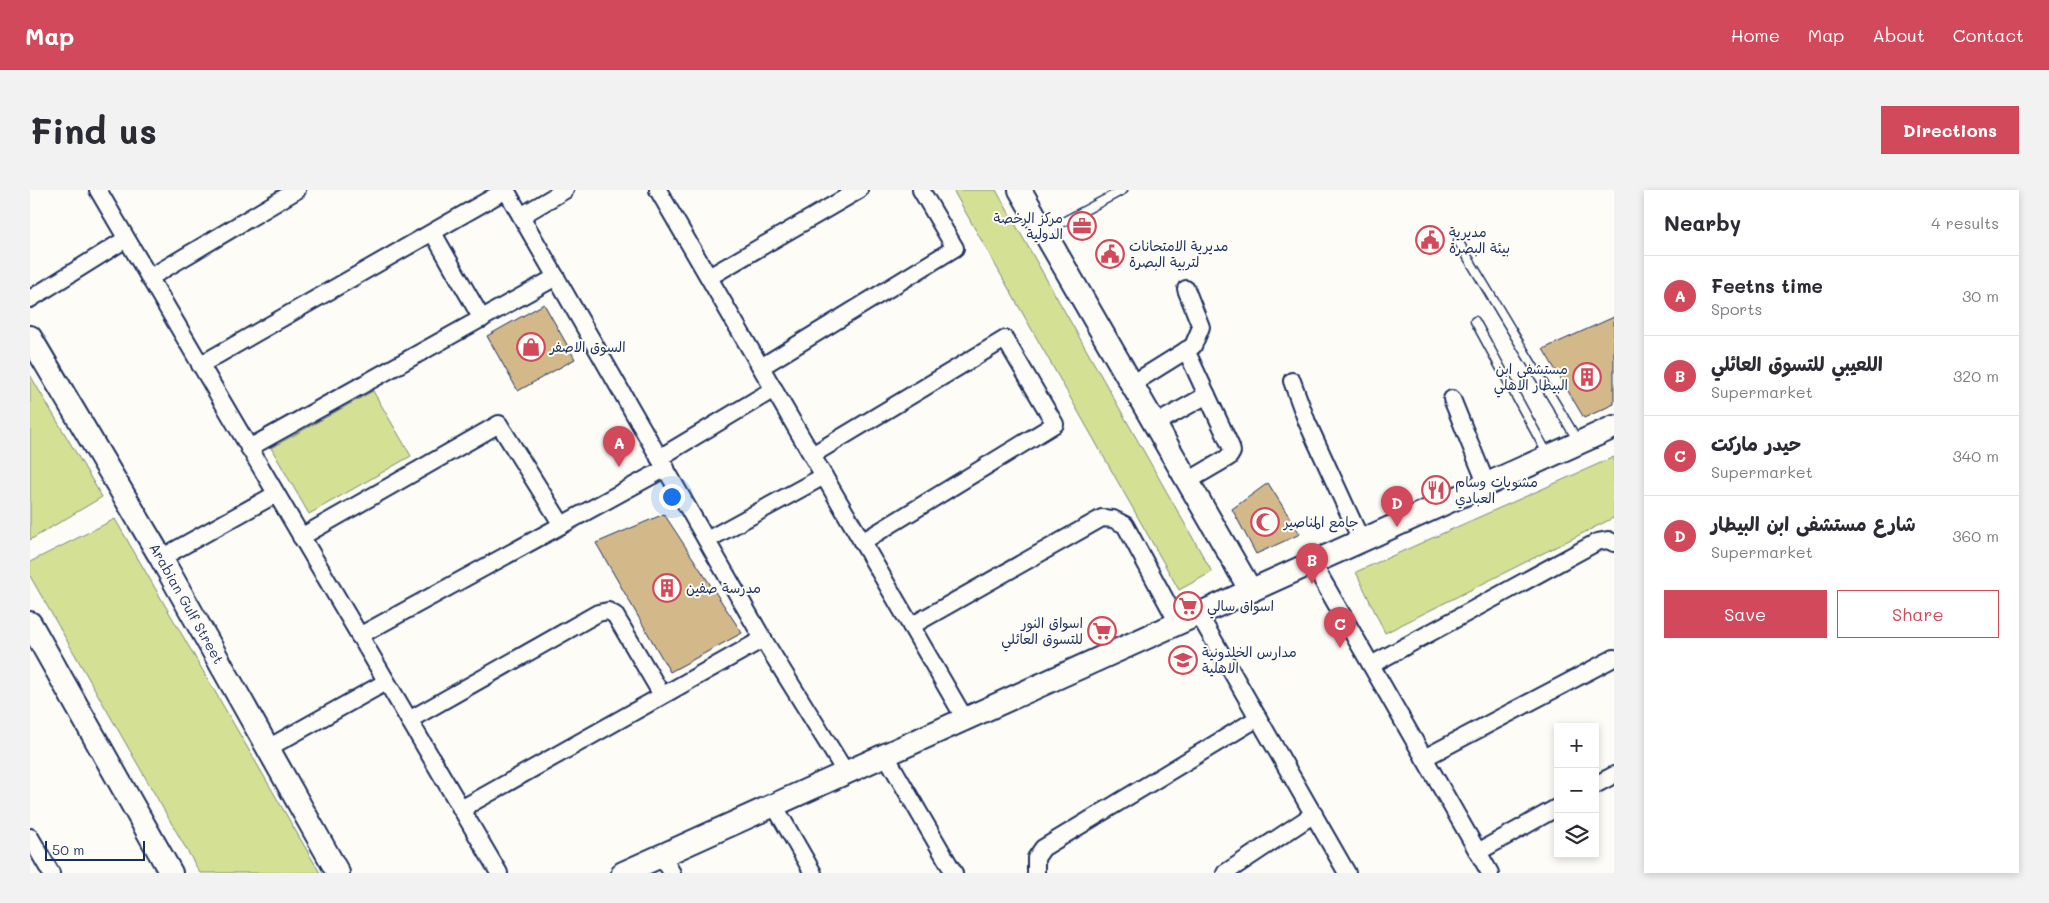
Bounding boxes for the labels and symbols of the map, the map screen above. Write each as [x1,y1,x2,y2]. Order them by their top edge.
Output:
place label: مركز الرخصة الدولية [994,208,1063,243]
office icon: مركز الرخصة الدولية [1067,211,1097,241]
place label: مديرية بيئة البصرة [1449,222,1510,257]
public building icon: مديرية بيئة البصرة [1415,225,1445,255]
place label: مديرية الامتحانات لتربية البصرة [1129,236,1228,271]
public building icon: مديرية الامتحانات لتربية البصرة [1095,239,1125,269]
shop icon: السوق الاصفر [516,332,546,362]
place label: السوق الاصفر [549,337,626,356]
place label: مستشفى ابن البيطار الاهلي [1494,359,1568,398]
building icon: مستشفى ابن البيطار الاهلي [1572,362,1602,392]
pin: A [603,426,635,467]
place label: مشويات وسام العبادي [1455,472,1538,509]
restaurant icon: مشويات وسام العبادي [1421,475,1451,505]
your location [659,484,685,510]
pin: D [1381,486,1413,527]
mosque icon: جامع المناصير [1250,507,1280,537]
place label: جامع المناصير [1283,512,1359,533]
street label: Arabian Gulf Street [145,539,228,667]
pin: B [1296,543,1328,584]
building icon: مدرسة صفين [652,573,682,603]
place label: مدرسة صفين [686,578,761,597]
supermarket icon: اسواق سالي [1173,591,1203,621]
place label: اسواق سالي [1207,596,1274,619]
pin: C [1324,607,1356,648]
place label: اسواق النور للتسوق العائلي [1001,613,1083,652]
supermarket icon: اسواق النور للتسوق العائلي [1087,616,1117,646]
place label: مدارس الخلدونية الاهلية [1202,642,1297,677]
school or university icon: مدارس الخلدونية الاهلية [1168,645,1198,675]
scale bar [45,838,145,861]

